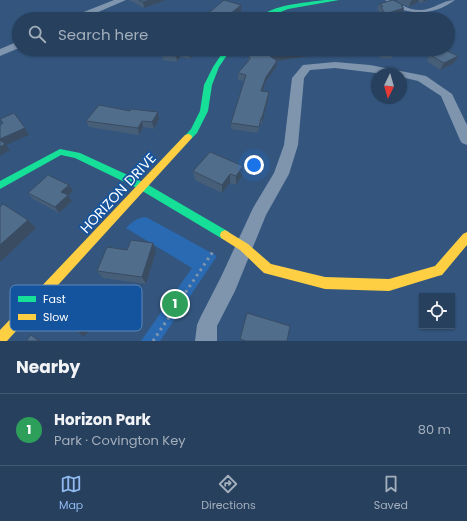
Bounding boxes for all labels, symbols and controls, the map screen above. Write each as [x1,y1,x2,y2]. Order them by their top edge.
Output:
search box [12,12,455,56]
icon: search [26,23,48,45]
text: Search here [58,24,148,45]
north arrow [371,68,407,104]
street label: HORIZON DRIVE [75,148,161,238]
your location [244,155,264,175]
legend [10,285,142,331]
pin: 1 [162,289,188,319]
text: Fast [43,291,66,307]
map controls [419,293,455,329]
button: locate [419,293,455,329]
text: Slow [43,309,68,325]
text: Nearby [16,355,80,379]
text: Horizon Park [54,409,151,430]
text: 1 [27,420,31,439]
text: 80 m [418,420,451,439]
text: Park · Covington Key [54,431,186,450]
tab: Map [59,473,83,514]
tab: Directions [201,473,256,514]
tab: Saved [374,473,408,514]

